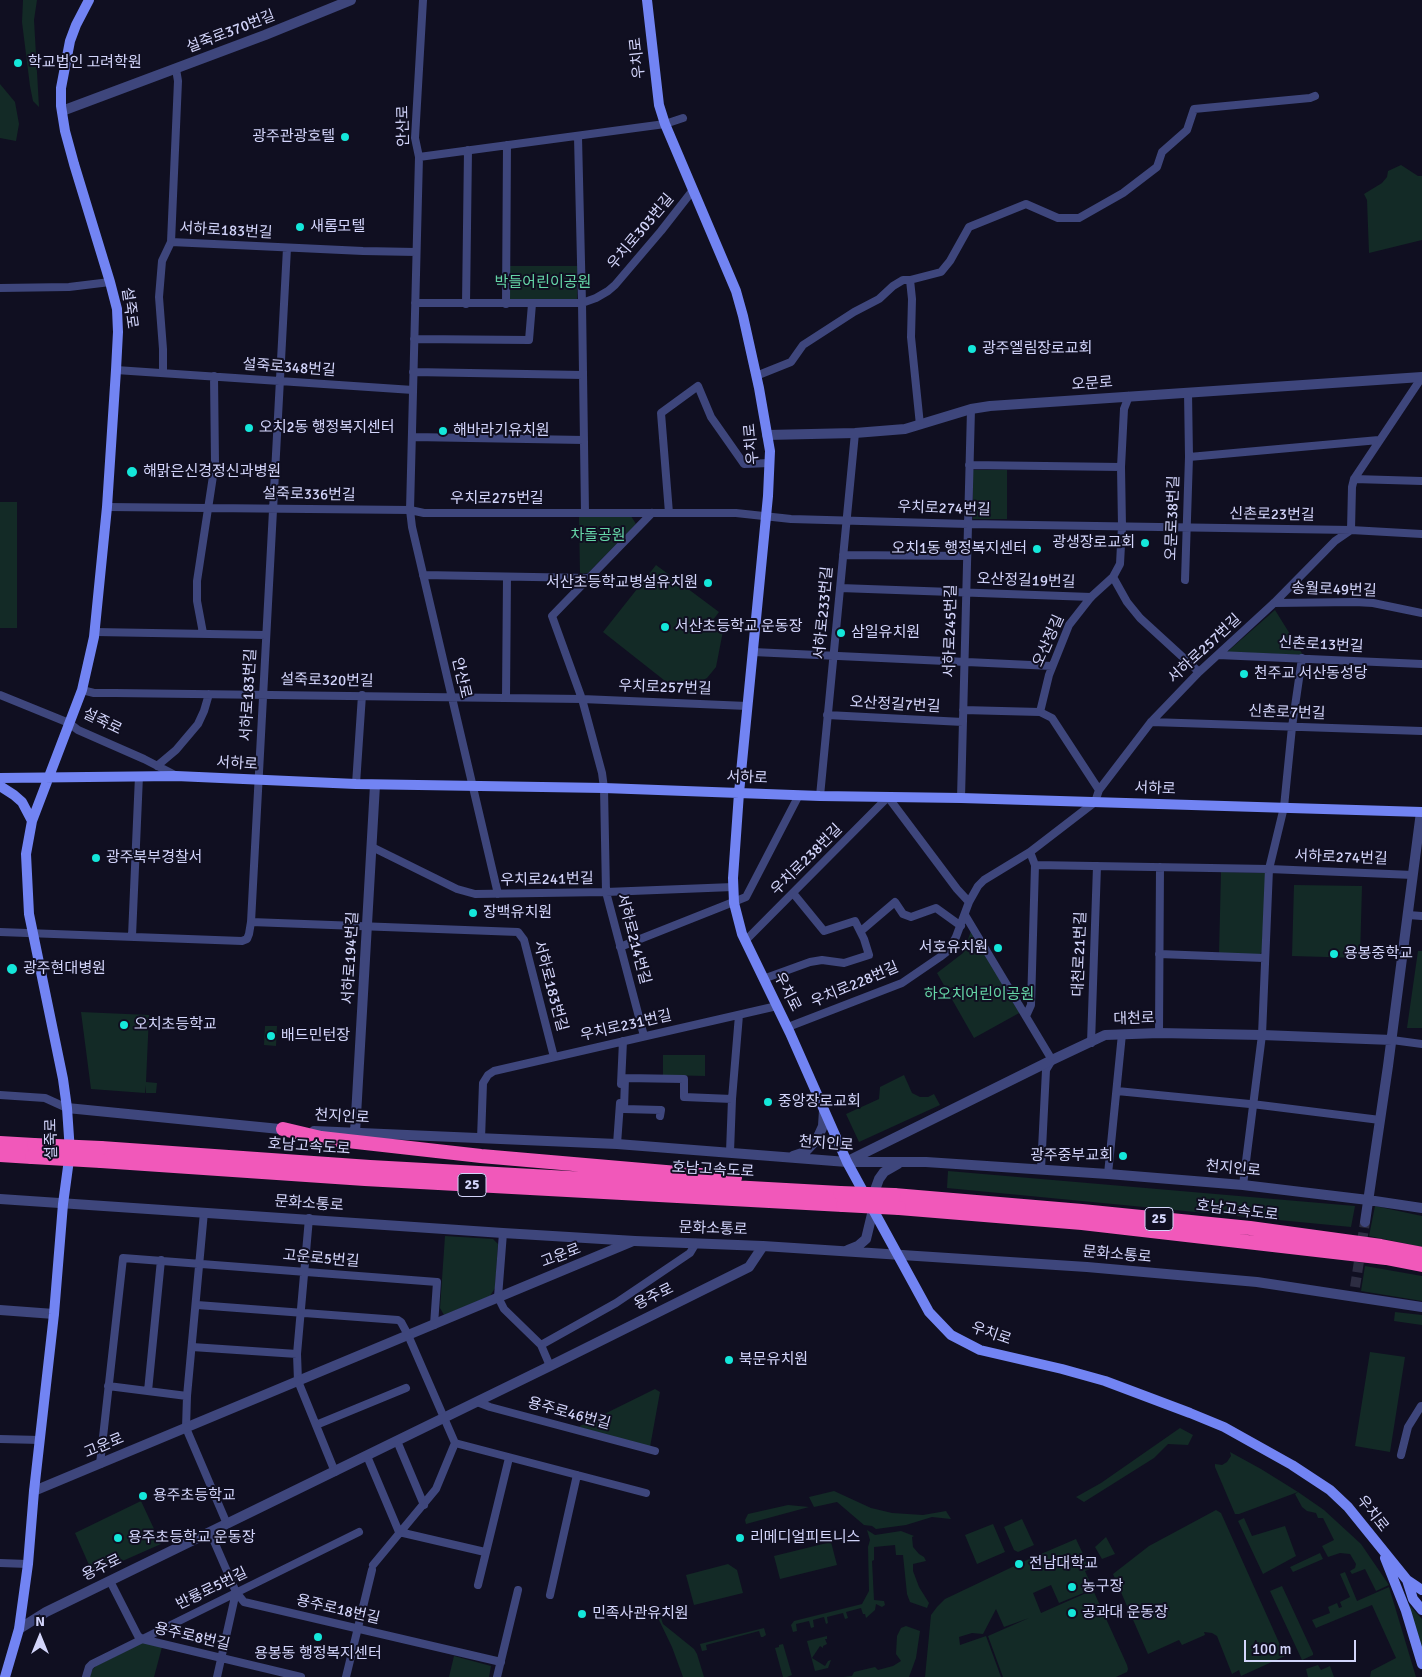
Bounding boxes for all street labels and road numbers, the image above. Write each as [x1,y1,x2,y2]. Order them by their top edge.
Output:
street label: 설죽로370번길 [184,7,278,57]
street label: 우치로 [627,36,649,80]
street label: 안산로 [395,105,413,147]
street label: 우치로303번길 [604,190,678,274]
street label: 서하로183번길 [179,220,273,242]
street label: 설죽로 [117,286,141,330]
street label: 설죽로348번길 [242,356,336,380]
street label: 오문로 [1071,374,1113,394]
street label: 우치로 [741,423,763,465]
street label: 오문로38번길 [1163,475,1183,561]
street label: 설죽로336번길 [262,485,356,505]
street label: 우치로275번길 [450,490,544,508]
street label: 우치로274번길 [897,498,991,520]
street label: 신촌로23번길 [1229,505,1315,525]
street label: 서하로233번길 [811,566,837,660]
street label: 오산정길19번길 [976,570,1076,592]
street label: 송월로49번길 [1291,580,1377,600]
street label: 서하로245번길 [941,584,961,678]
street label: 서하로257번길 [1165,611,1245,687]
street label: 오산정길 [1030,612,1068,670]
street label: 신촌로13번길 [1278,634,1364,656]
street label: 서하로183번길 [238,648,260,742]
street label: 안산로 [448,656,474,700]
street label: 설죽로320번길 [280,671,374,691]
street label: 우치로257번길 [618,677,712,699]
street label: 오산정길7번길 [849,694,941,716]
street label: 신촌로7번길 [1248,703,1326,723]
street label: 설죽로 [79,705,125,739]
street label: 서하로 [216,754,258,774]
street label: 서하로 [726,768,768,788]
street label: 서하로 [1134,779,1176,799]
street label: 우치로238번길 [768,821,846,899]
street label: 서하로274번길 [1294,847,1388,869]
street label: 우치로241번길 [500,870,594,890]
street label: 서하로214번길 [612,892,654,986]
street label: 서하로194번길 [340,911,362,1005]
street label: 대천로21번길 [1070,911,1090,997]
street label: 서하로183번길 [529,939,571,1033]
street label: 우치로228번길 [809,958,901,1012]
street label: 우치로 [770,969,804,1015]
street label: 우치로231번길 [579,1007,673,1045]
street label: 대천로 [1113,1009,1155,1029]
street label: 천지인로 [314,1107,370,1127]
street label: 설죽로 [43,1118,61,1160]
street label: 천지인로 [798,1133,854,1155]
street label: 호남고속도로 [267,1135,351,1159]
street label: 천지인로 [1205,1158,1261,1180]
street label: 호남고속도로 [671,1159,755,1181]
road number: 25 [458,1174,486,1196]
street label: 문화소통로 [274,1193,344,1215]
street label: 호남고속도로 [1195,1197,1279,1225]
road number: 25 [1145,1208,1173,1230]
street label: 문화소통로 [678,1219,748,1239]
street label: 고운로 [538,1240,584,1272]
street label: 문화소통로 [1082,1243,1152,1267]
street label: 고운로5번길 [282,1247,360,1271]
street label: 용주로 [631,1280,677,1314]
street label: 우치로 [968,1319,1014,1349]
street label: 용주로46번길 [526,1394,612,1434]
street label: 고운로 [81,1430,127,1462]
street label: 우치로 [1352,1492,1392,1536]
street label: 용주로 [79,1551,125,1585]
street label: 반룡로5번길 [173,1564,251,1614]
street label: 용주로18번길 [294,1592,382,1628]
street label: 용주로8번길 [152,1620,232,1654]

